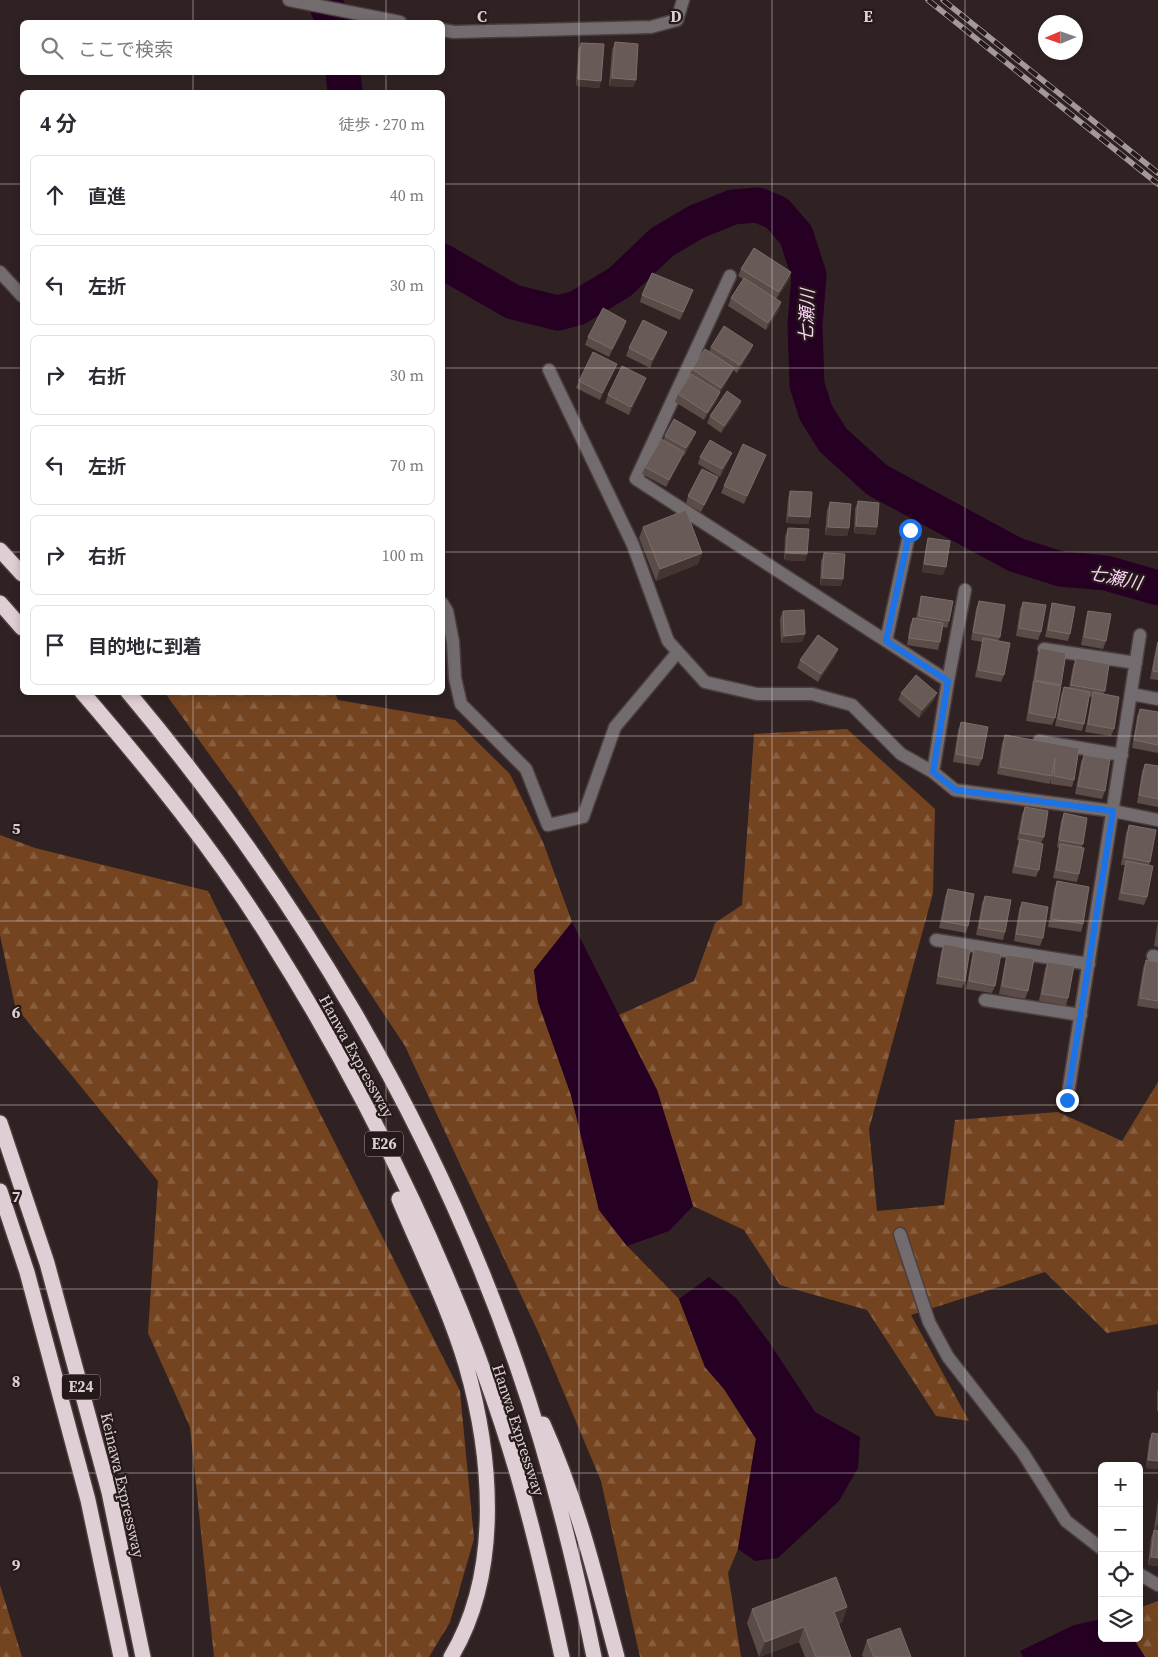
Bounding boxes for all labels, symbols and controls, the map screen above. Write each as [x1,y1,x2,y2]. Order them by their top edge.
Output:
text: C [477,5,487,27]
text: D [670,5,682,27]
text: E [863,5,873,27]
north arrow [1038,15,1083,60]
search box [20,20,445,75]
icon: search [38,34,66,62]
text: ここで検索 [78,36,173,62]
text: 4 分 [40,109,77,138]
text: 徒歩 · 270 m [339,113,425,135]
icon: ahead [41,181,69,209]
text: 直進 [88,183,126,209]
text: 40 m [390,184,424,206]
icon: left [41,271,69,299]
text: 左折 [88,273,126,299]
text: 30 m [390,274,424,296]
water label: 七瀬川 [793,287,820,343]
icon: right [41,361,69,389]
text: 右折 [88,363,126,389]
text: 30 m [390,364,424,386]
icon: left [41,451,69,479]
text: 左折 [88,453,126,479]
text: 70 m [390,454,424,476]
route start [899,519,922,542]
icon: right [41,541,69,569]
text: 右折 [88,543,126,569]
text: 100 m [382,544,424,566]
water label: 七瀬川 [1086,560,1146,596]
icon: arrive [41,631,69,659]
text: 目的地に到着 [88,633,202,659]
text: 5 [12,817,21,839]
street label: Hanwa Expressway [314,991,400,1122]
text: 6 [12,1001,21,1023]
route end [1056,1089,1079,1112]
road number: E26 [365,1132,403,1156]
text: 7 [12,1185,21,1207]
street label: Hanwa Expressway [487,1361,551,1499]
text: 8 [12,1370,20,1392]
road number: E24 [62,1374,100,1400]
street label: Keinawa Expressway [96,1410,151,1561]
map controls [1098,1462,1143,1642]
button: + [1098,1462,1143,1507]
button: − [1098,1507,1143,1552]
button: locate [1098,1552,1143,1597]
text: 9 [12,1554,21,1576]
button: layers [1098,1597,1143,1642]

